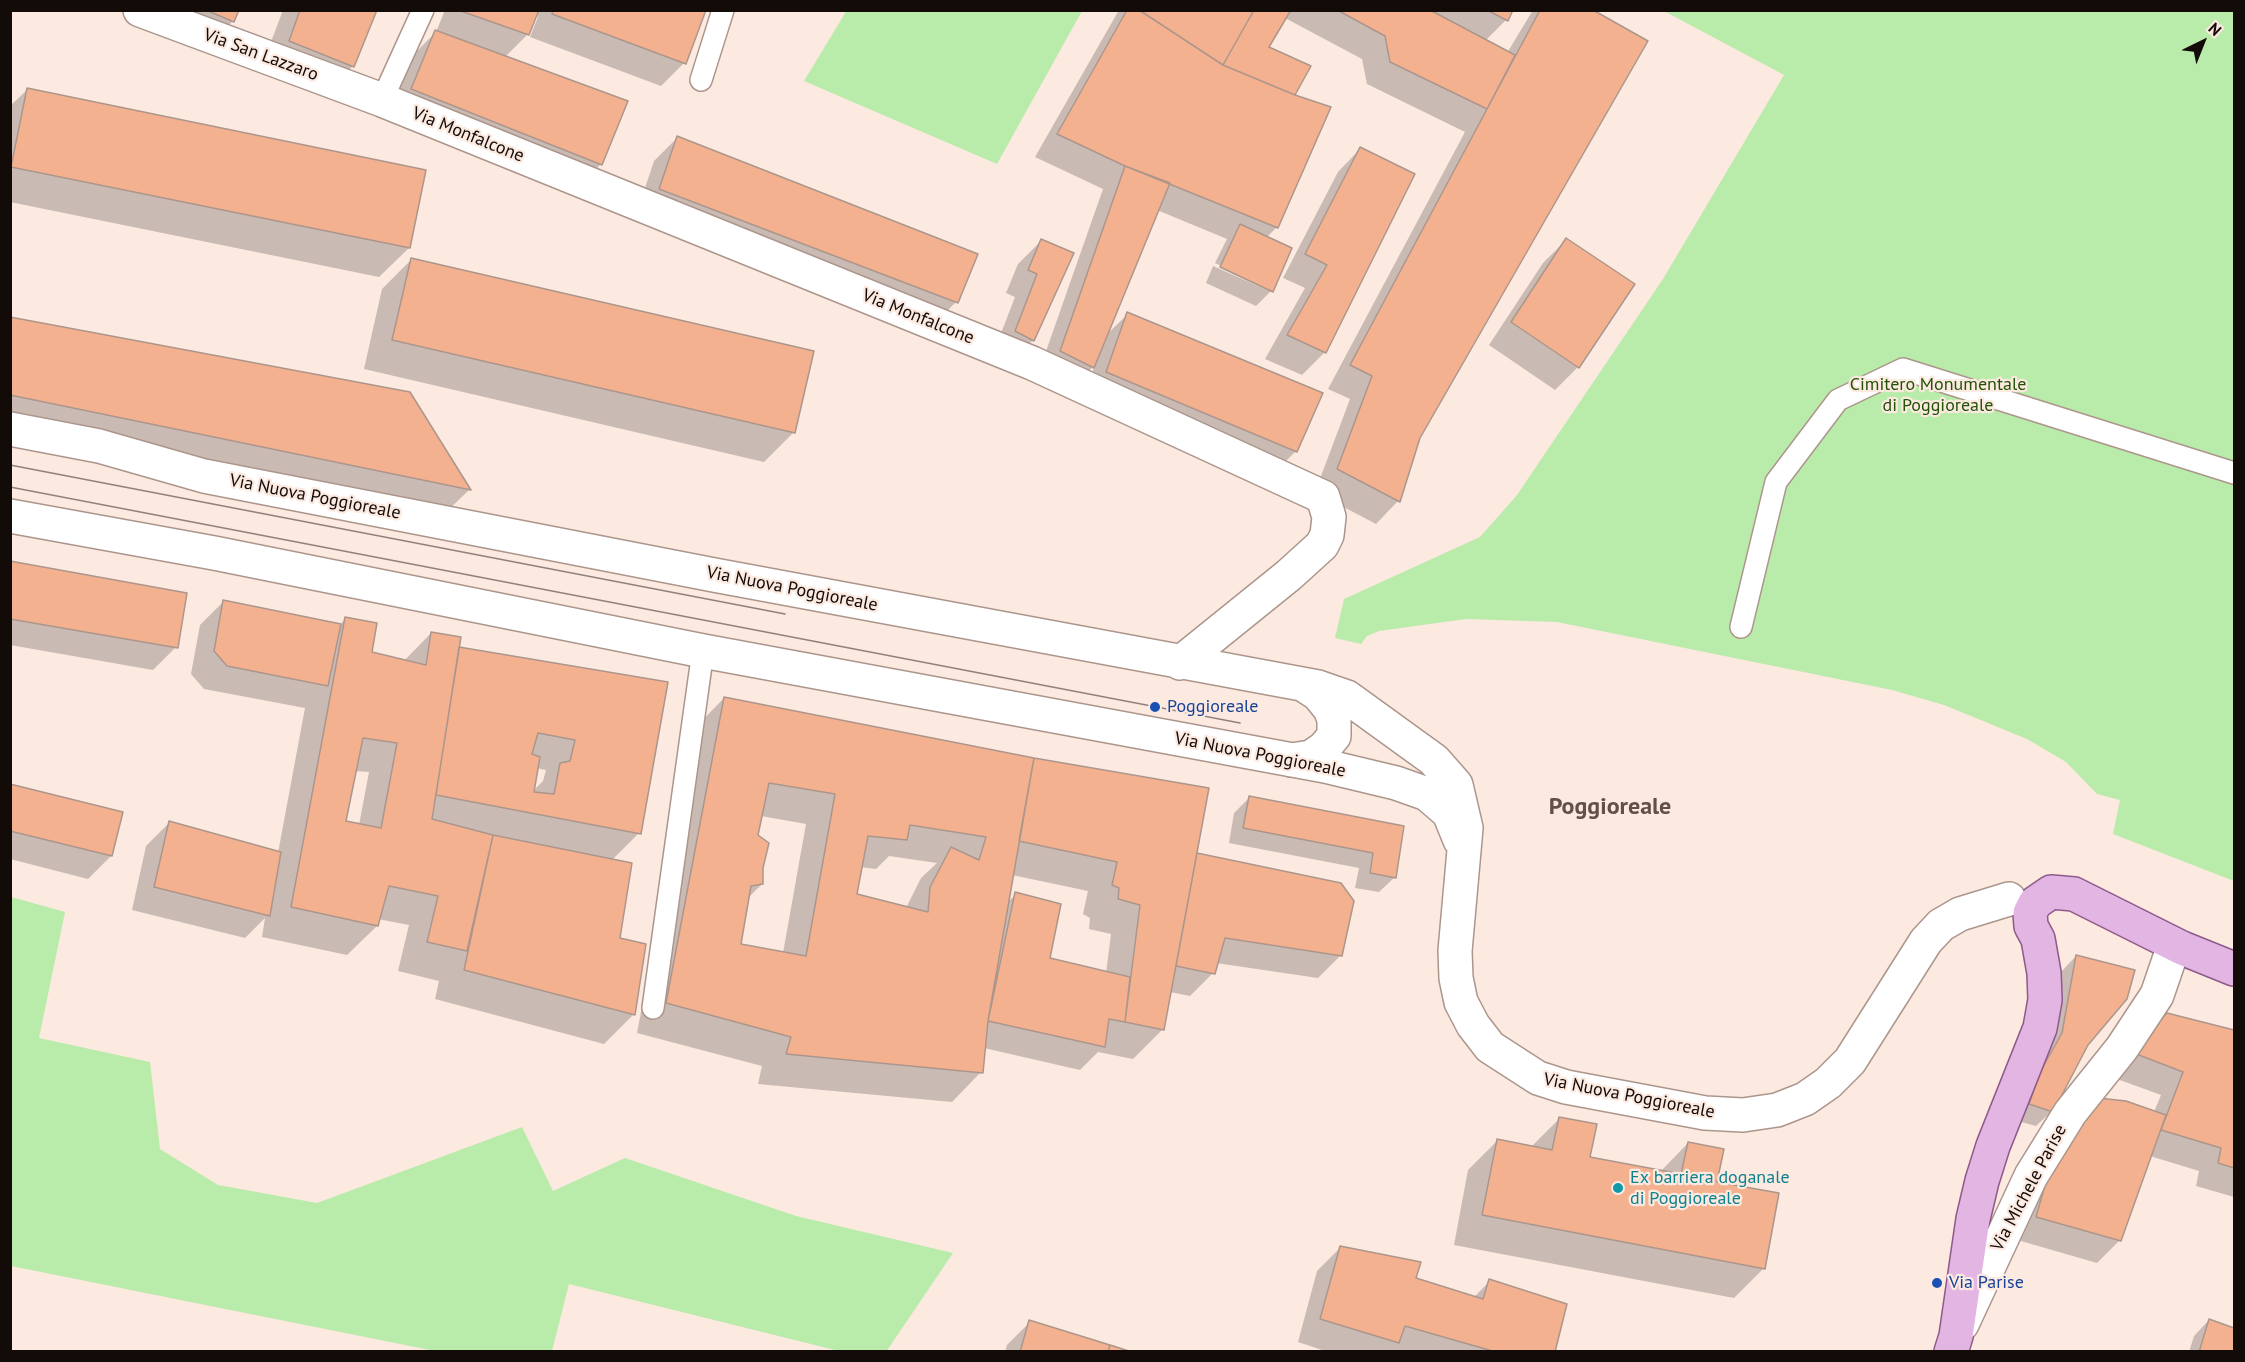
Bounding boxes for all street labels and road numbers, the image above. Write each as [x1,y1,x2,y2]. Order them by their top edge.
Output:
street label: Via San Lazzaro [201,24,321,86]
street label: Via Monfalcone [409,103,527,167]
street label: Via Monfalcone [859,285,977,349]
street label: Via Nuova Poggioreale [228,470,402,524]
street label: Via Nuova Poggioreale [705,562,879,616]
street label: Via Nuova Poggioreale [1173,728,1347,782]
street label: Via Nuova Poggioreale [1542,1069,1716,1123]
street label: Via Michele Parise [1987,1121,2071,1255]

